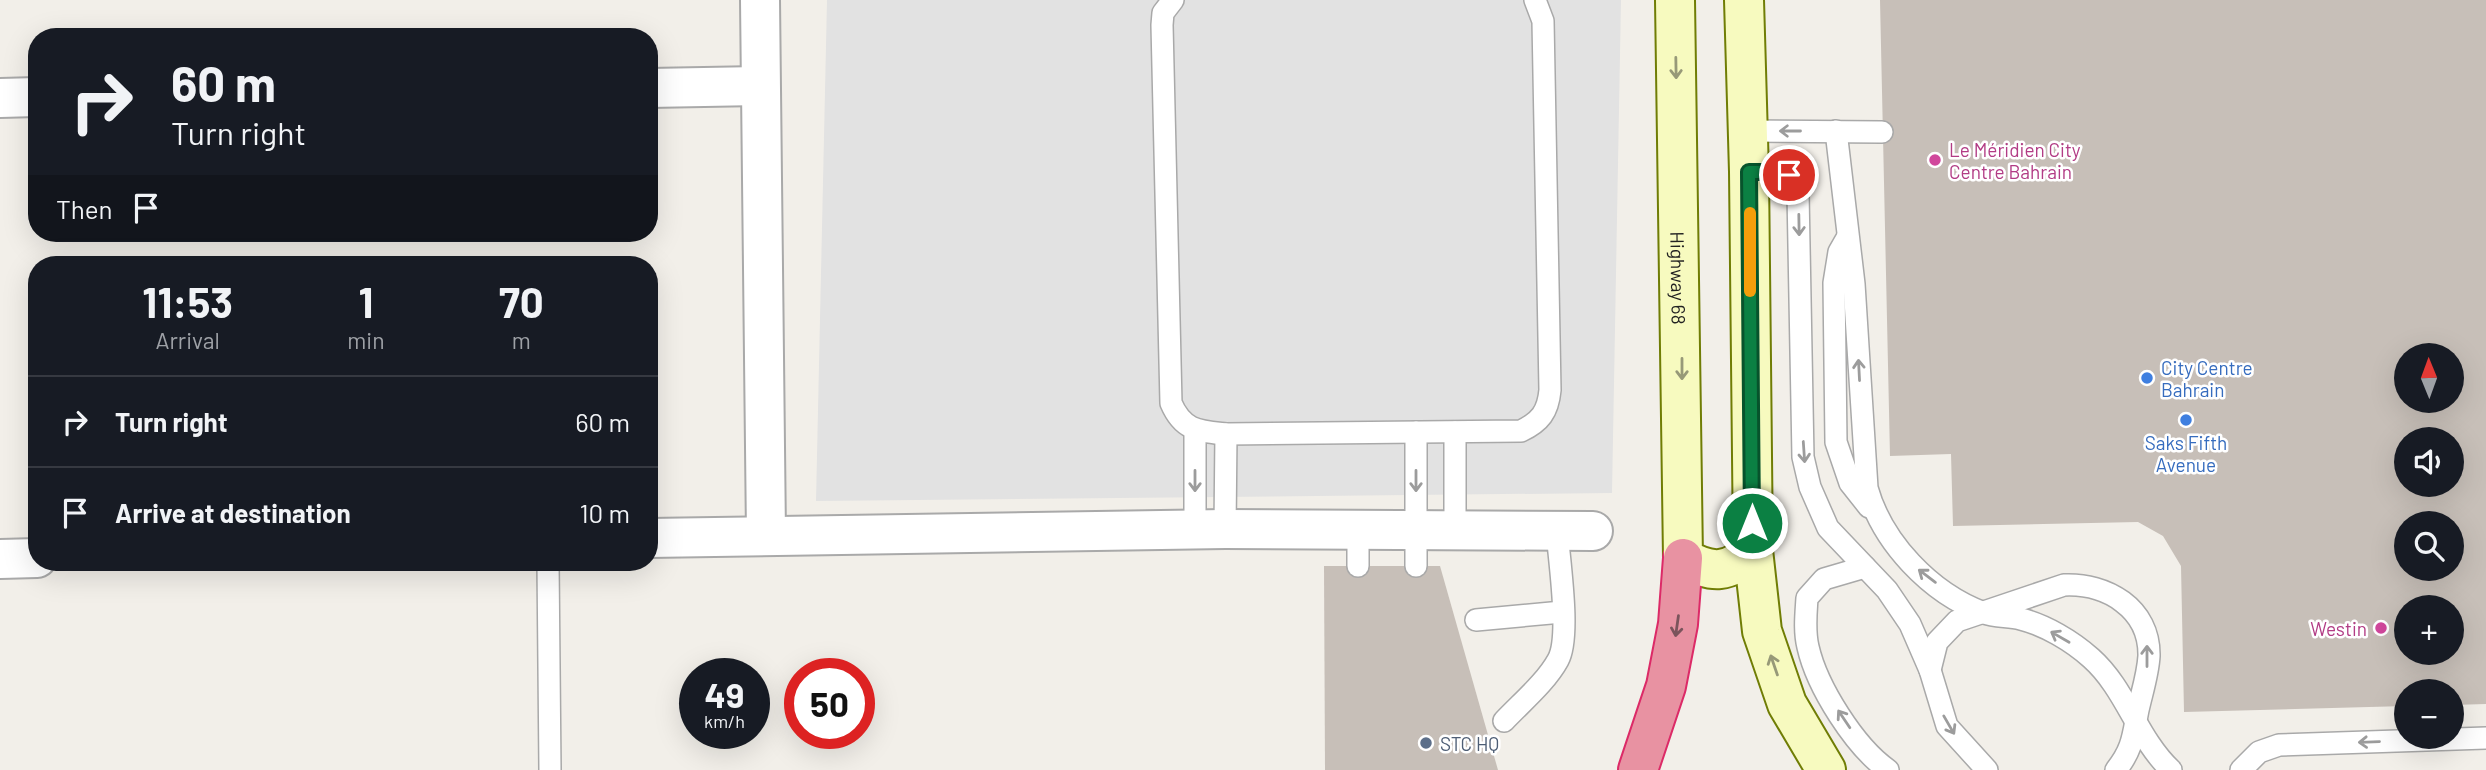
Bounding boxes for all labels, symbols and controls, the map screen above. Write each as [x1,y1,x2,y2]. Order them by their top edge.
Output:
text: 60 m [171,53,276,112]
icon: right [56,56,147,147]
one-way arrow [1669,56,1683,79]
text: Turn right [171,113,306,151]
one-way arrow [1779,124,1802,138]
place label: Le Méridien City Centre Bahrain [1949,138,2081,183]
pin [1759,145,1819,205]
marker: Le Méridien City Centre Bahrain [1927,152,1943,168]
icon: arrive [1770,156,1808,194]
icon: arrive [127,189,165,227]
text: Then [56,193,113,224]
one-way arrow [1792,213,1806,236]
street label: Highway 68 [1667,231,1691,325]
text: 11:53 [142,276,233,326]
text: 1 [358,276,373,326]
text: 70 [499,276,544,326]
text: Arrival [155,326,220,354]
text: min [347,326,385,354]
text: m [512,326,531,354]
north arrow [2394,343,2464,413]
map controls [2394,343,2464,749]
place label: City Centre Bahrain [2161,356,2253,401]
one-way arrow [1675,357,1689,380]
one-way arrow [1853,359,1866,382]
marker: City Centre Bahrain [2139,370,2155,386]
icon: right [56,403,94,441]
text: Turn right [115,406,228,437]
text: 60 m [575,406,630,437]
marker: Saks Fifth Avenue [2178,412,2194,428]
button: sound [2394,427,2464,497]
place label: Saks Fifth Avenue [2145,431,2227,476]
one-way arrow [1798,440,1811,463]
one-way arrow [1188,469,1202,492]
one-way arrow [1409,470,1423,493]
position arrow [1715,486,1789,560]
icon: arrive [56,494,94,532]
text: Arrive at destination [115,497,351,528]
text: 10 m [580,497,630,528]
button: search [2394,511,2464,581]
one-way arrow [1918,569,1936,584]
button: + [2394,595,2464,665]
one-way arrow [1671,614,1684,636]
place label: Westin [2310,617,2367,640]
marker: Westin [2373,620,2389,636]
one-way arrow [2050,630,2070,644]
one-way arrow [2140,645,2154,668]
one-way arrow [1767,655,1779,677]
speed limit sign: 50 [784,658,875,749]
text: 49 [705,673,744,715]
button: − [2394,679,2464,749]
text: km/h [704,710,745,732]
one-way arrow [1837,710,1851,729]
one-way arrow [1942,715,1956,735]
place label: STC HQ [1440,732,1499,755]
marker: STC HQ [1418,735,1434,751]
one-way arrow [2358,735,2381,749]

